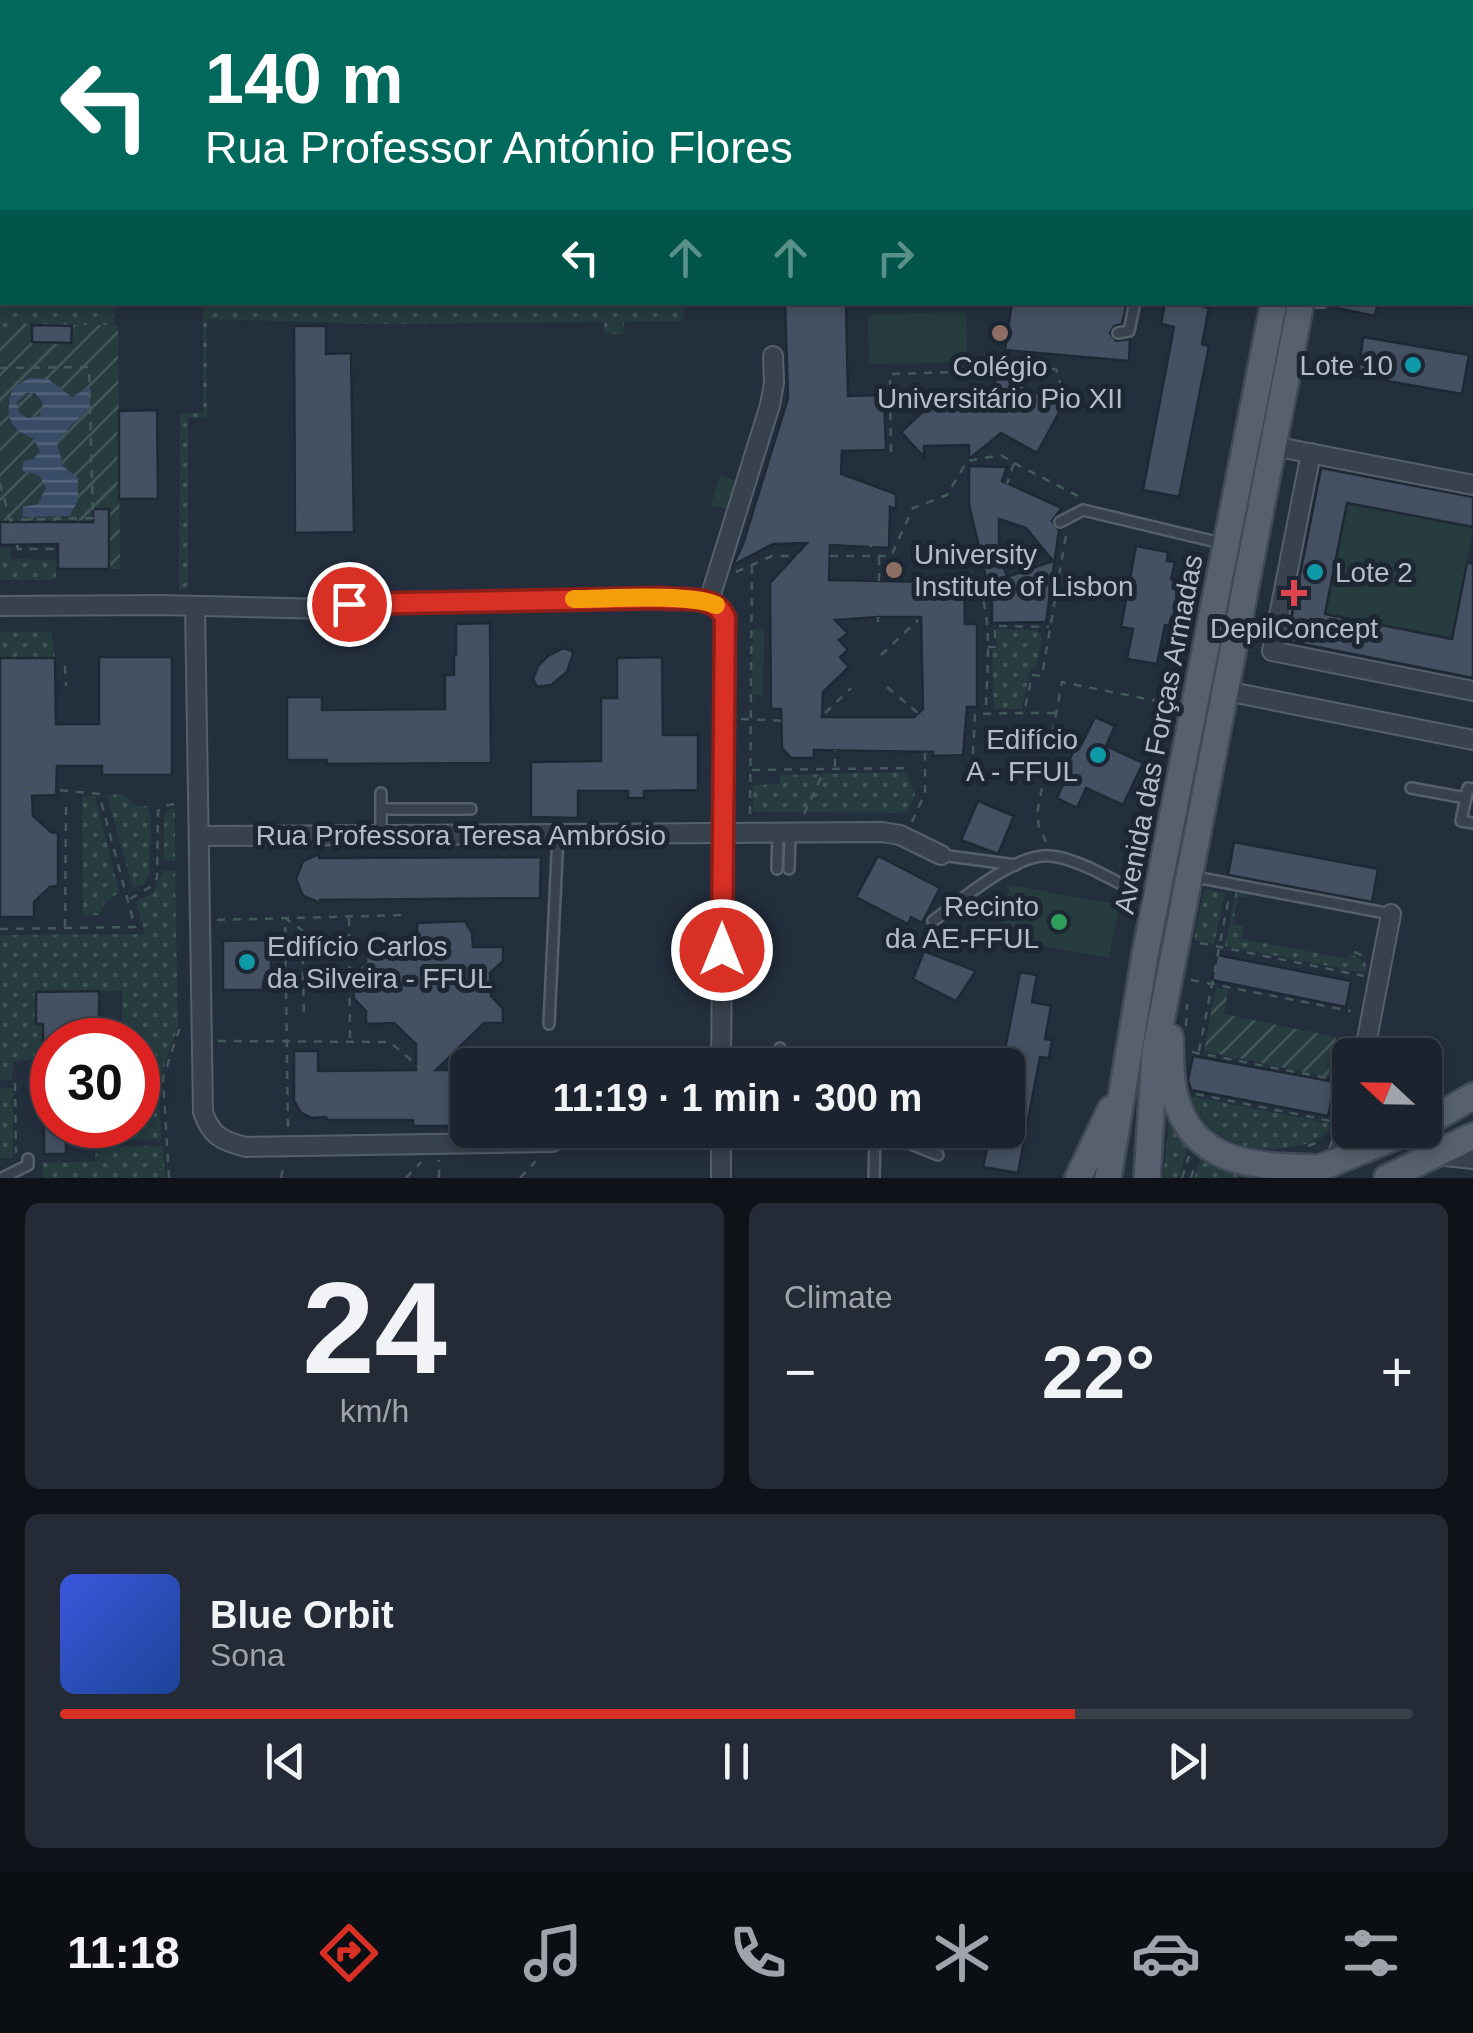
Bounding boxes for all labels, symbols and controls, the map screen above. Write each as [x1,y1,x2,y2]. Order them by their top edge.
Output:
icon: left [40,40,170,170]
text: 140 m [205,40,403,118]
text: Rua Professor António Flores [205,122,793,173]
icon: left [553,230,608,285]
icon: ahead [658,230,713,285]
icon: ahead [763,230,818,285]
icon: right [868,230,923,285]
marker: Colégio Universitário Pio XII [989,322,1011,344]
place label: Lote 10 [1300,350,1393,381]
place label: Colégio Universitário Pio XII [877,351,1123,414]
marker: Lote 10 [1402,354,1424,376]
place label: University Institute of Lisbon [914,539,1133,602]
street label: Avenida das Forças Armadas [1108,552,1209,916]
place label: Lote 2 [1335,557,1413,588]
marker: University Institute of Lisbon [883,559,905,581]
marker: Lote 2 [1304,561,1326,583]
pin [307,562,392,647]
icon: arrive [322,577,377,632]
marker: DepilConcept [1281,580,1307,606]
place label: DepilConcept [1210,613,1378,644]
place label: Edifício A - FFUL [966,724,1078,787]
marker: Edifício A - FFUL [1087,744,1109,766]
street label: Rua Professora Teresa Ambrósio [256,820,666,851]
place label: Recinto da AE-FFUL [885,891,1039,954]
position arrow [670,898,774,1002]
marker: Recinto da AE-FFUL [1048,911,1070,933]
place label: Edifício Carlos da Silveira - FFUL [267,931,493,994]
marker: Edifício Carlos da Silveira - FFUL [236,951,258,973]
speed limit sign: 30 [30,1018,160,1148]
north arrow [1332,1038,1442,1148]
map controls [1332,1038,1442,1148]
text: 11:19 · 1 min · 300 m [553,1077,922,1119]
text: 24 [302,1255,447,1401]
text: Climate [784,1279,892,1315]
text: 22° [1042,1330,1155,1414]
text: − [784,1341,816,1403]
text: + [1381,1341,1413,1403]
text: km/h [340,1393,409,1429]
text: Blue Orbit [210,1594,394,1636]
text: Sona [210,1637,285,1673]
icon: previous [258,1734,313,1789]
icon: pause [709,1734,764,1789]
icon: next [1160,1734,1215,1789]
icon: directions [314,1918,384,1988]
icon: music [518,1918,588,1988]
icon: phone [723,1918,793,1988]
icon: climate [927,1918,997,1988]
icon: car [1131,1918,1201,1988]
icon: filters [1336,1918,1406,1988]
text: 11:18 [67,1927,180,1978]

